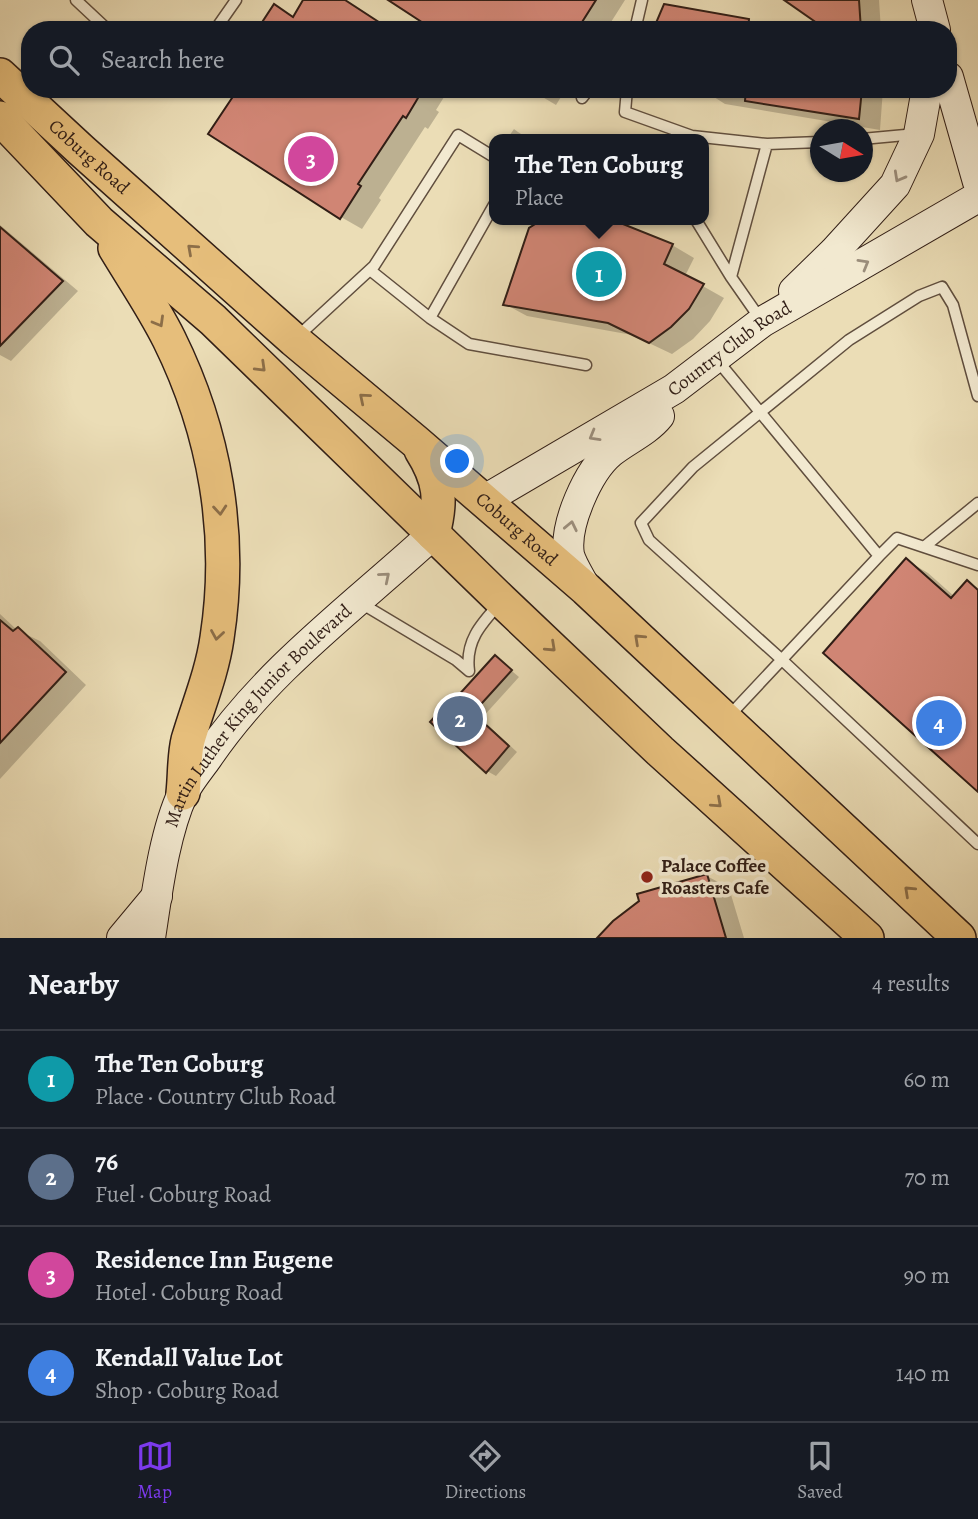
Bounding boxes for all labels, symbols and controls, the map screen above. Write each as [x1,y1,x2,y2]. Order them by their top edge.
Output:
search box [21,21,957,98]
icon: search [45,41,83,79]
text: Search here [101,42,225,77]
street label: Coburg Road [43,113,136,201]
north arrow [810,119,873,182]
pin: 3 [288,133,334,185]
popup [489,134,709,225]
text: The Ten Coburg [515,147,683,182]
one-way arrow [894,169,907,182]
text: Place [515,182,564,213]
one-way arrow [187,245,200,257]
pin: 1 [576,248,622,300]
one-way arrow [856,259,869,272]
street label: Country Club Road [662,294,797,403]
one-way arrow [151,315,164,327]
one-way arrow [253,359,266,372]
one-way arrow [359,394,372,406]
one-way arrow [589,427,602,440]
your location [440,444,474,478]
street label: Coburg Road [470,486,564,573]
one-way arrow [212,505,227,516]
one-way arrow [562,520,577,532]
one-way arrow [376,573,389,585]
street label: Martin Luther King Junior Boulevard [158,598,358,830]
one-way arrow [210,629,225,641]
one-way arrow [634,634,647,647]
one-way arrow [543,639,556,652]
pin: 2 [437,693,483,745]
pin: 4 [916,697,962,749]
one-way arrow [709,794,722,807]
place label: Palace Coffee Roasters Cafe [661,853,769,901]
marker: Palace Coffee Roasters Cafe [639,869,655,885]
one-way arrow [904,887,917,900]
text: Nearby [28,964,119,1004]
text: 4 results [872,968,950,999]
text: The Ten Coburg [95,1046,263,1081]
text: 1 [47,1064,55,1095]
text: 60 m [903,1064,950,1095]
text: Place · Country Club Road [95,1081,336,1112]
text: 76 [95,1144,118,1179]
text: 2 [45,1162,57,1193]
text: 70 m [904,1162,950,1193]
text: Fuel · Coburg Road [95,1179,271,1210]
text: Residence Inn Eugene [95,1242,333,1277]
text: 3 [46,1260,56,1291]
text: 90 m [904,1260,950,1291]
text: Hotel · Coburg Road [95,1277,283,1308]
text: Kendall Value Lot [95,1340,283,1375]
text: 4 [46,1358,56,1389]
text: 140 m [896,1358,950,1389]
text: Shop · Coburg Road [95,1375,279,1406]
tab: Map [136,1437,174,1505]
tab: Directions [445,1437,526,1505]
tab: Saved [797,1437,842,1505]

